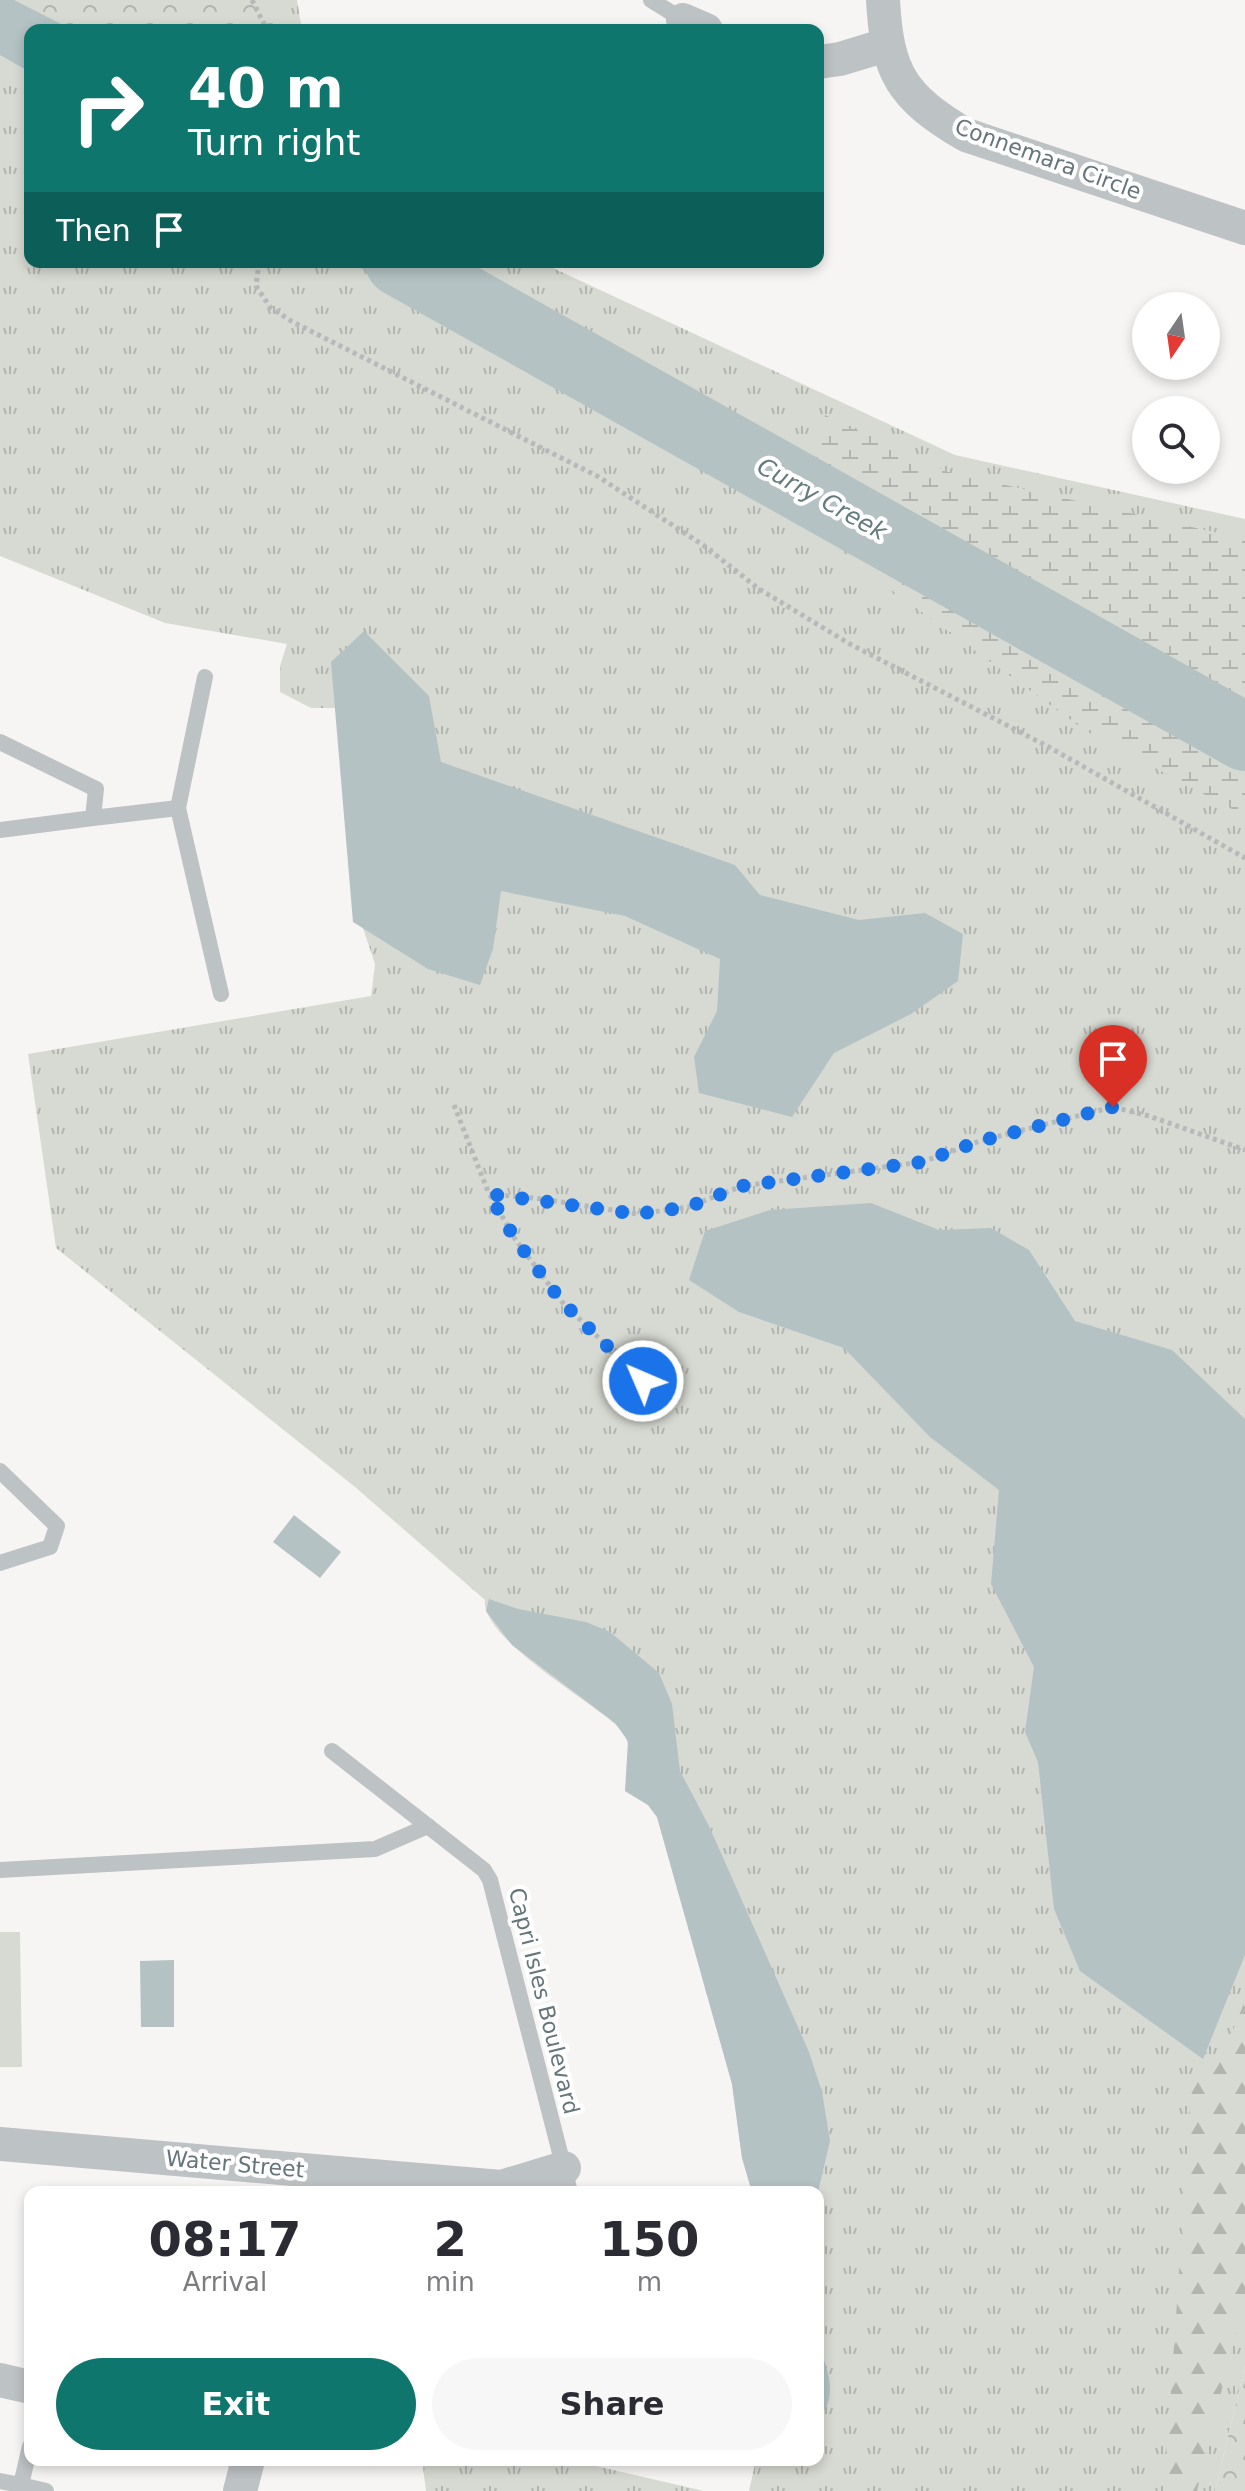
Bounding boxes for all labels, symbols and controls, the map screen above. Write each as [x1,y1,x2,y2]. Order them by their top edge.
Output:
text: 40 m [188,55,344,120]
icon: right [56,56,160,160]
street label: Connemara Circle [951,114,1145,204]
text: Turn right [188,122,360,163]
icon: arrive [147,208,191,252]
text: Then [56,213,131,248]
north arrow [1132,292,1220,380]
map controls [1132,292,1220,484]
button: search [1132,396,1220,484]
water label: Curry Creek [752,452,893,547]
pin [1079,1025,1147,1107]
icon: arrive [1091,1037,1135,1081]
position arrow [601,1339,685,1423]
street label: Capri Isles Boulevard [504,1885,584,2117]
street label: Water Street [165,2145,306,2183]
text: 08:17 [148,2211,301,2267]
text: 2 [434,2211,467,2267]
text: 150 [599,2211,699,2267]
text: Arrival [183,2267,267,2297]
text: min [426,2267,475,2297]
text: m [637,2267,662,2297]
button: Exit [56,2358,416,2450]
button: Share [432,2358,792,2450]

